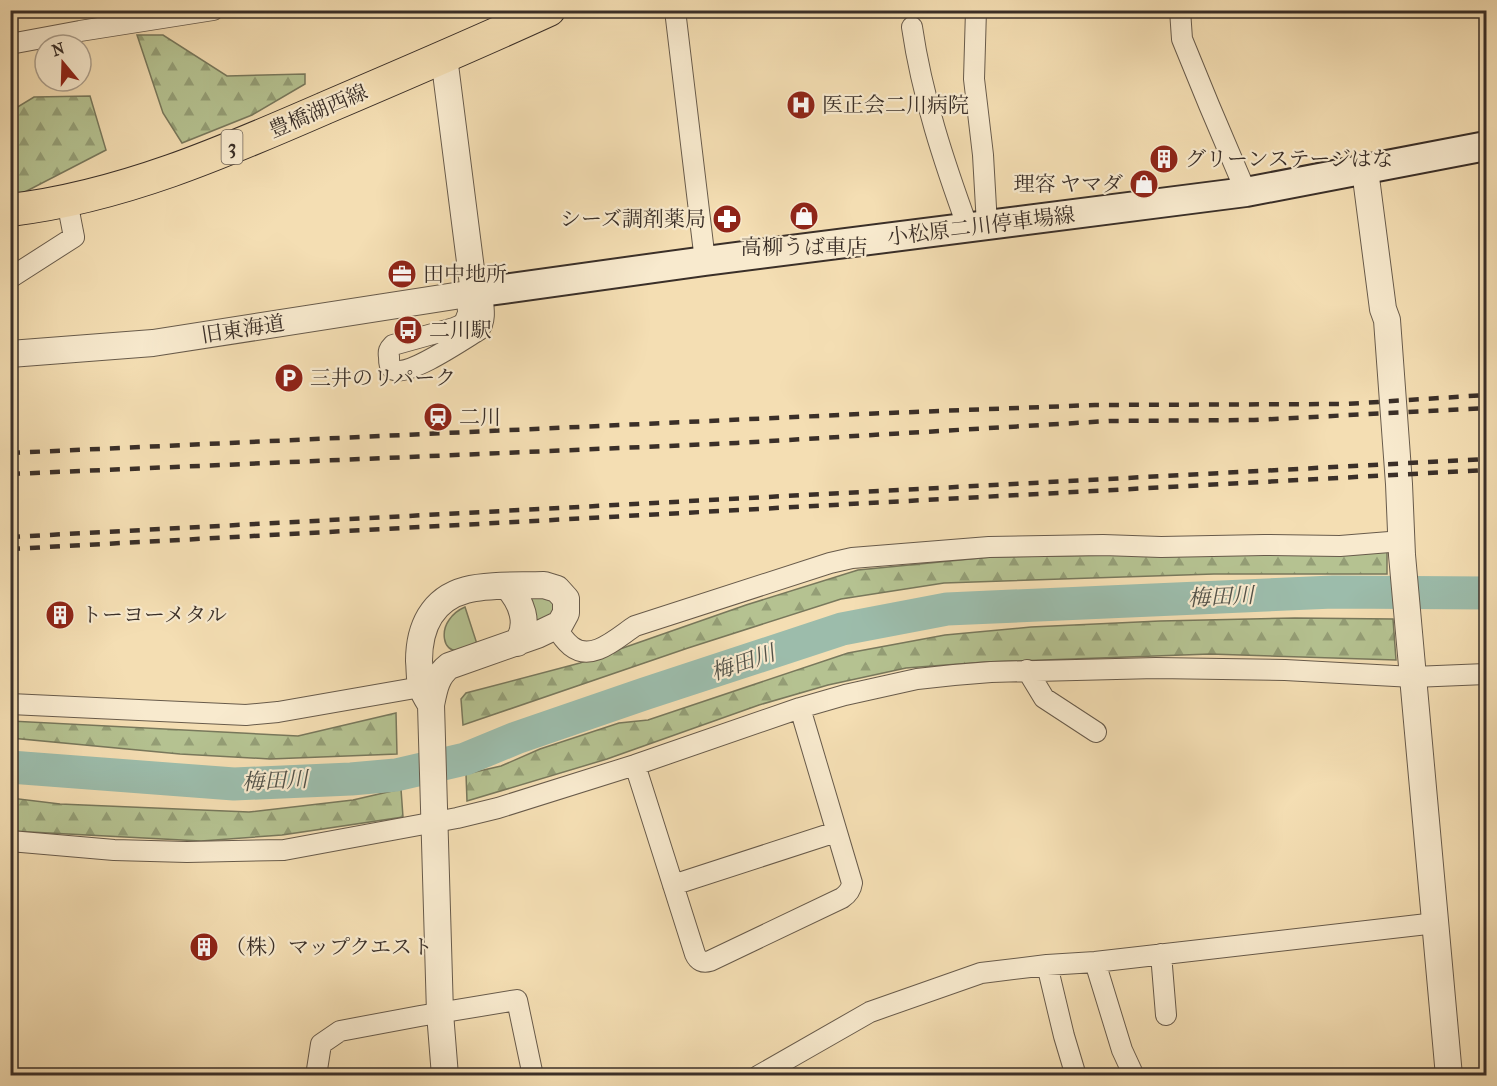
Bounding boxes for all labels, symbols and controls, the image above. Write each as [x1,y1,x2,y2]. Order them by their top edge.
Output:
north arrow [33,33,93,93]
text: N [49,38,68,60]
street label: 豊橋湖西線 [265,79,371,143]
hospital icon: 医正会二川病院 [785,89,817,121]
place label: 医正会二川病院 [822,93,969,117]
road number: 3 [222,130,242,164]
building icon: グリーンステージはな [1148,143,1180,175]
place label: グリーンステージはな [1185,147,1393,171]
shop icon: 理容 ヤマダ [1128,168,1160,200]
place label: 理容 ヤマダ [1013,172,1123,196]
shop icon: 高柳うば車店 [788,200,820,232]
pharmacy icon: シーズ調剤薬局 [711,203,743,235]
street label: 小松原二川停車場線 [886,203,1076,249]
place label: シーズ調剤薬局 [560,207,706,231]
place label: 高柳うば車店 [741,235,867,259]
office icon: 田中地所 [386,258,418,290]
place label: 田中地所 [423,262,507,286]
street label: 旧東海道 [200,311,286,347]
bus stop icon: 二川駅 [392,314,424,346]
place label: 二川駅 [429,318,492,342]
parking icon: 三井のリパーク [273,362,305,394]
place label: 三井のリパーク [310,366,456,390]
station icon: 二川 [422,401,454,433]
place label: 二川 [459,405,501,429]
water label: 梅田川 [1187,582,1257,612]
building icon: トーヨーメタル [44,599,76,631]
place label: トーヨーメタル [81,603,227,627]
water label: 梅田川 [708,639,780,686]
water label: 梅田川 [241,766,311,796]
building icon: （株）マップクエスト [188,931,220,963]
place label: （株）マップクエスト [225,935,433,959]

